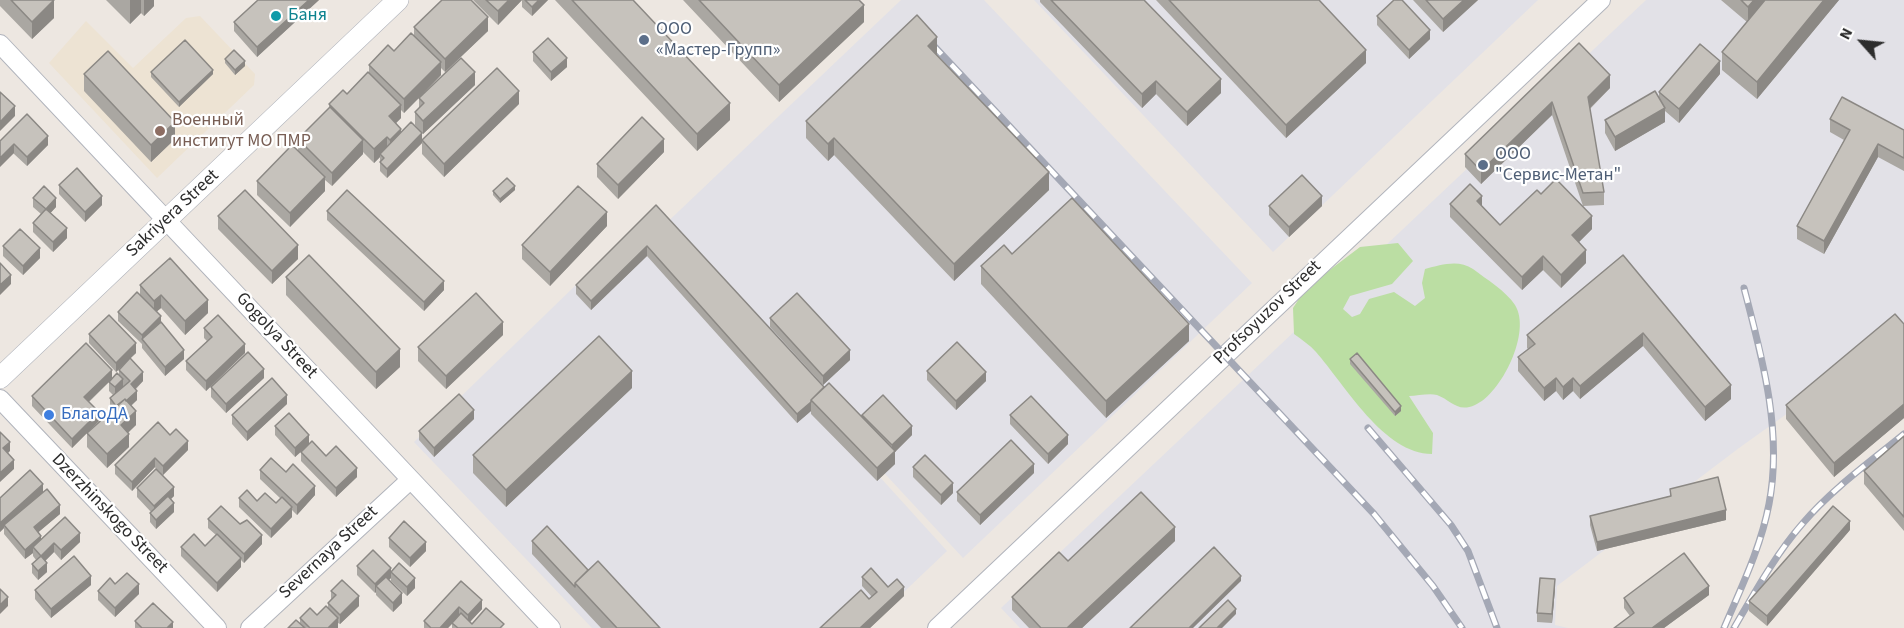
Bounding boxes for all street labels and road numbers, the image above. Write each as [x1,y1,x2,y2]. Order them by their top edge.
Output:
street label: Sakriyera Street [122,165,224,263]
street label: Profsoyuzov Street [1210,256,1326,370]
street label: Gogolya Street [231,288,321,384]
street label: Dzerzhinskogo Street [46,450,172,578]
street label: Severnaya Street [275,502,383,604]

